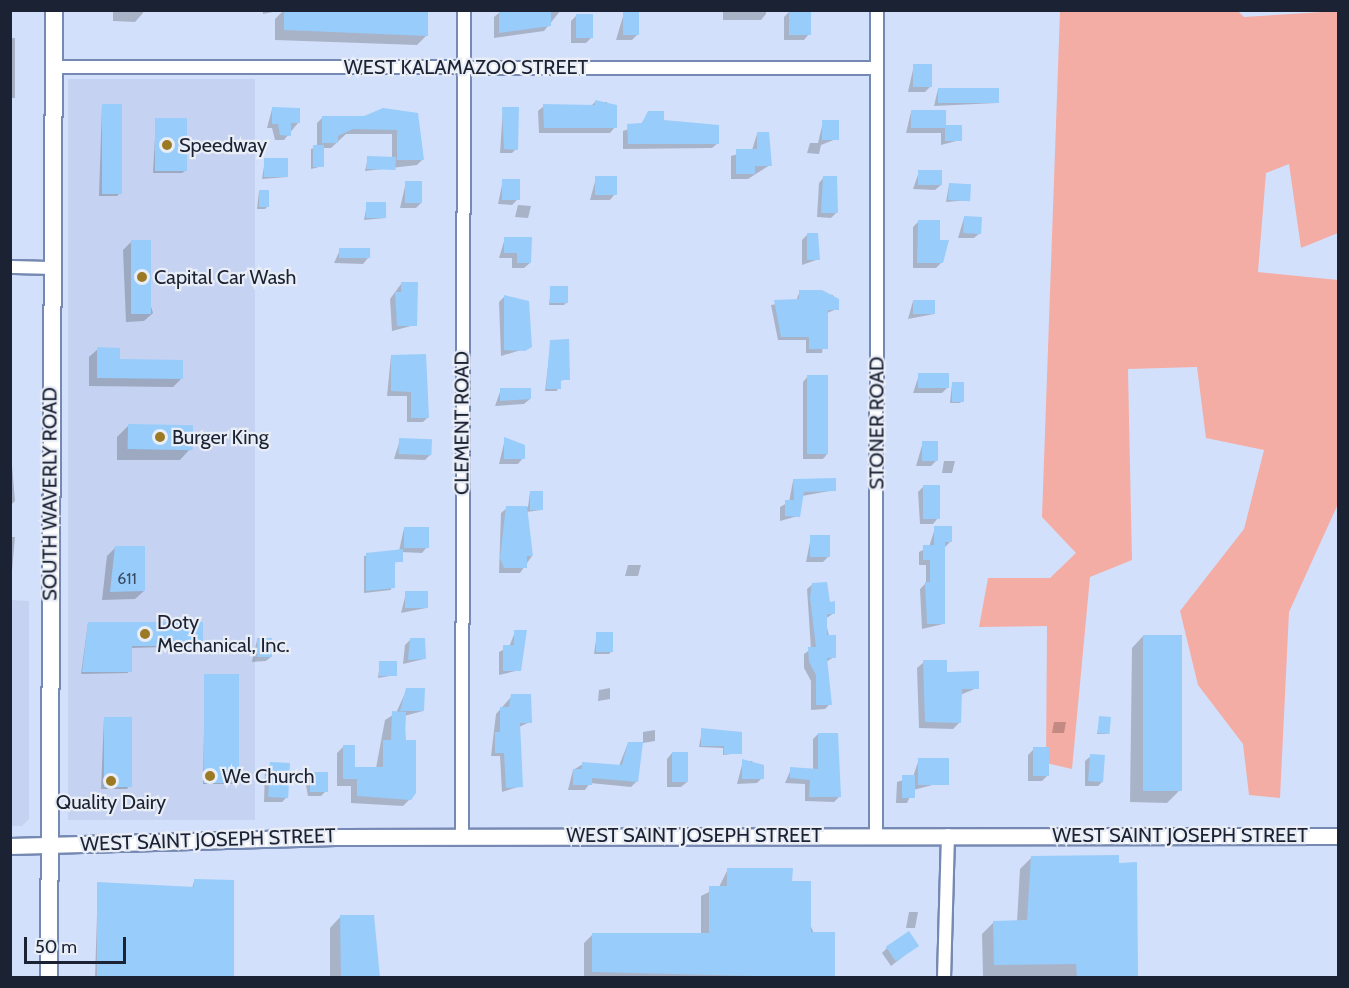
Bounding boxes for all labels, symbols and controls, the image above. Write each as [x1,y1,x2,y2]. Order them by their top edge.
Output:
street label: WEST KALAMAZOO STREET [344,55,588,79]
place label: Speedway [179,133,267,157]
marker: Speedway [160,138,174,152]
place label: Capital Car Wash [154,265,296,289]
marker: Capital Car Wash [135,270,149,284]
street label: CLEMENT ROAD [450,351,474,495]
street label: STONER ROAD [865,356,889,490]
street label: SOUTH WAVERLY ROAD [38,387,62,601]
place label: Burger King [172,425,269,449]
marker: Burger King [153,430,167,444]
house number: 611 [117,569,137,589]
place label: Doty Mechanical, Inc. [157,610,290,657]
marker: Doty Mechanical, Inc. [138,627,152,641]
place label: We Church [222,764,314,788]
marker: We Church [203,769,217,783]
marker: Quality Dairy [104,774,118,788]
place label: Quality Dairy [56,790,166,814]
street label: WEST SAINT JOSEPH STREET [566,823,822,847]
street label: WEST SAINT JOSEPH STREET [1052,823,1308,847]
street label: WEST SAINT JOSEPH STREET [80,824,336,856]
scale bar [27,925,129,963]
text: 50 m [35,936,77,958]

